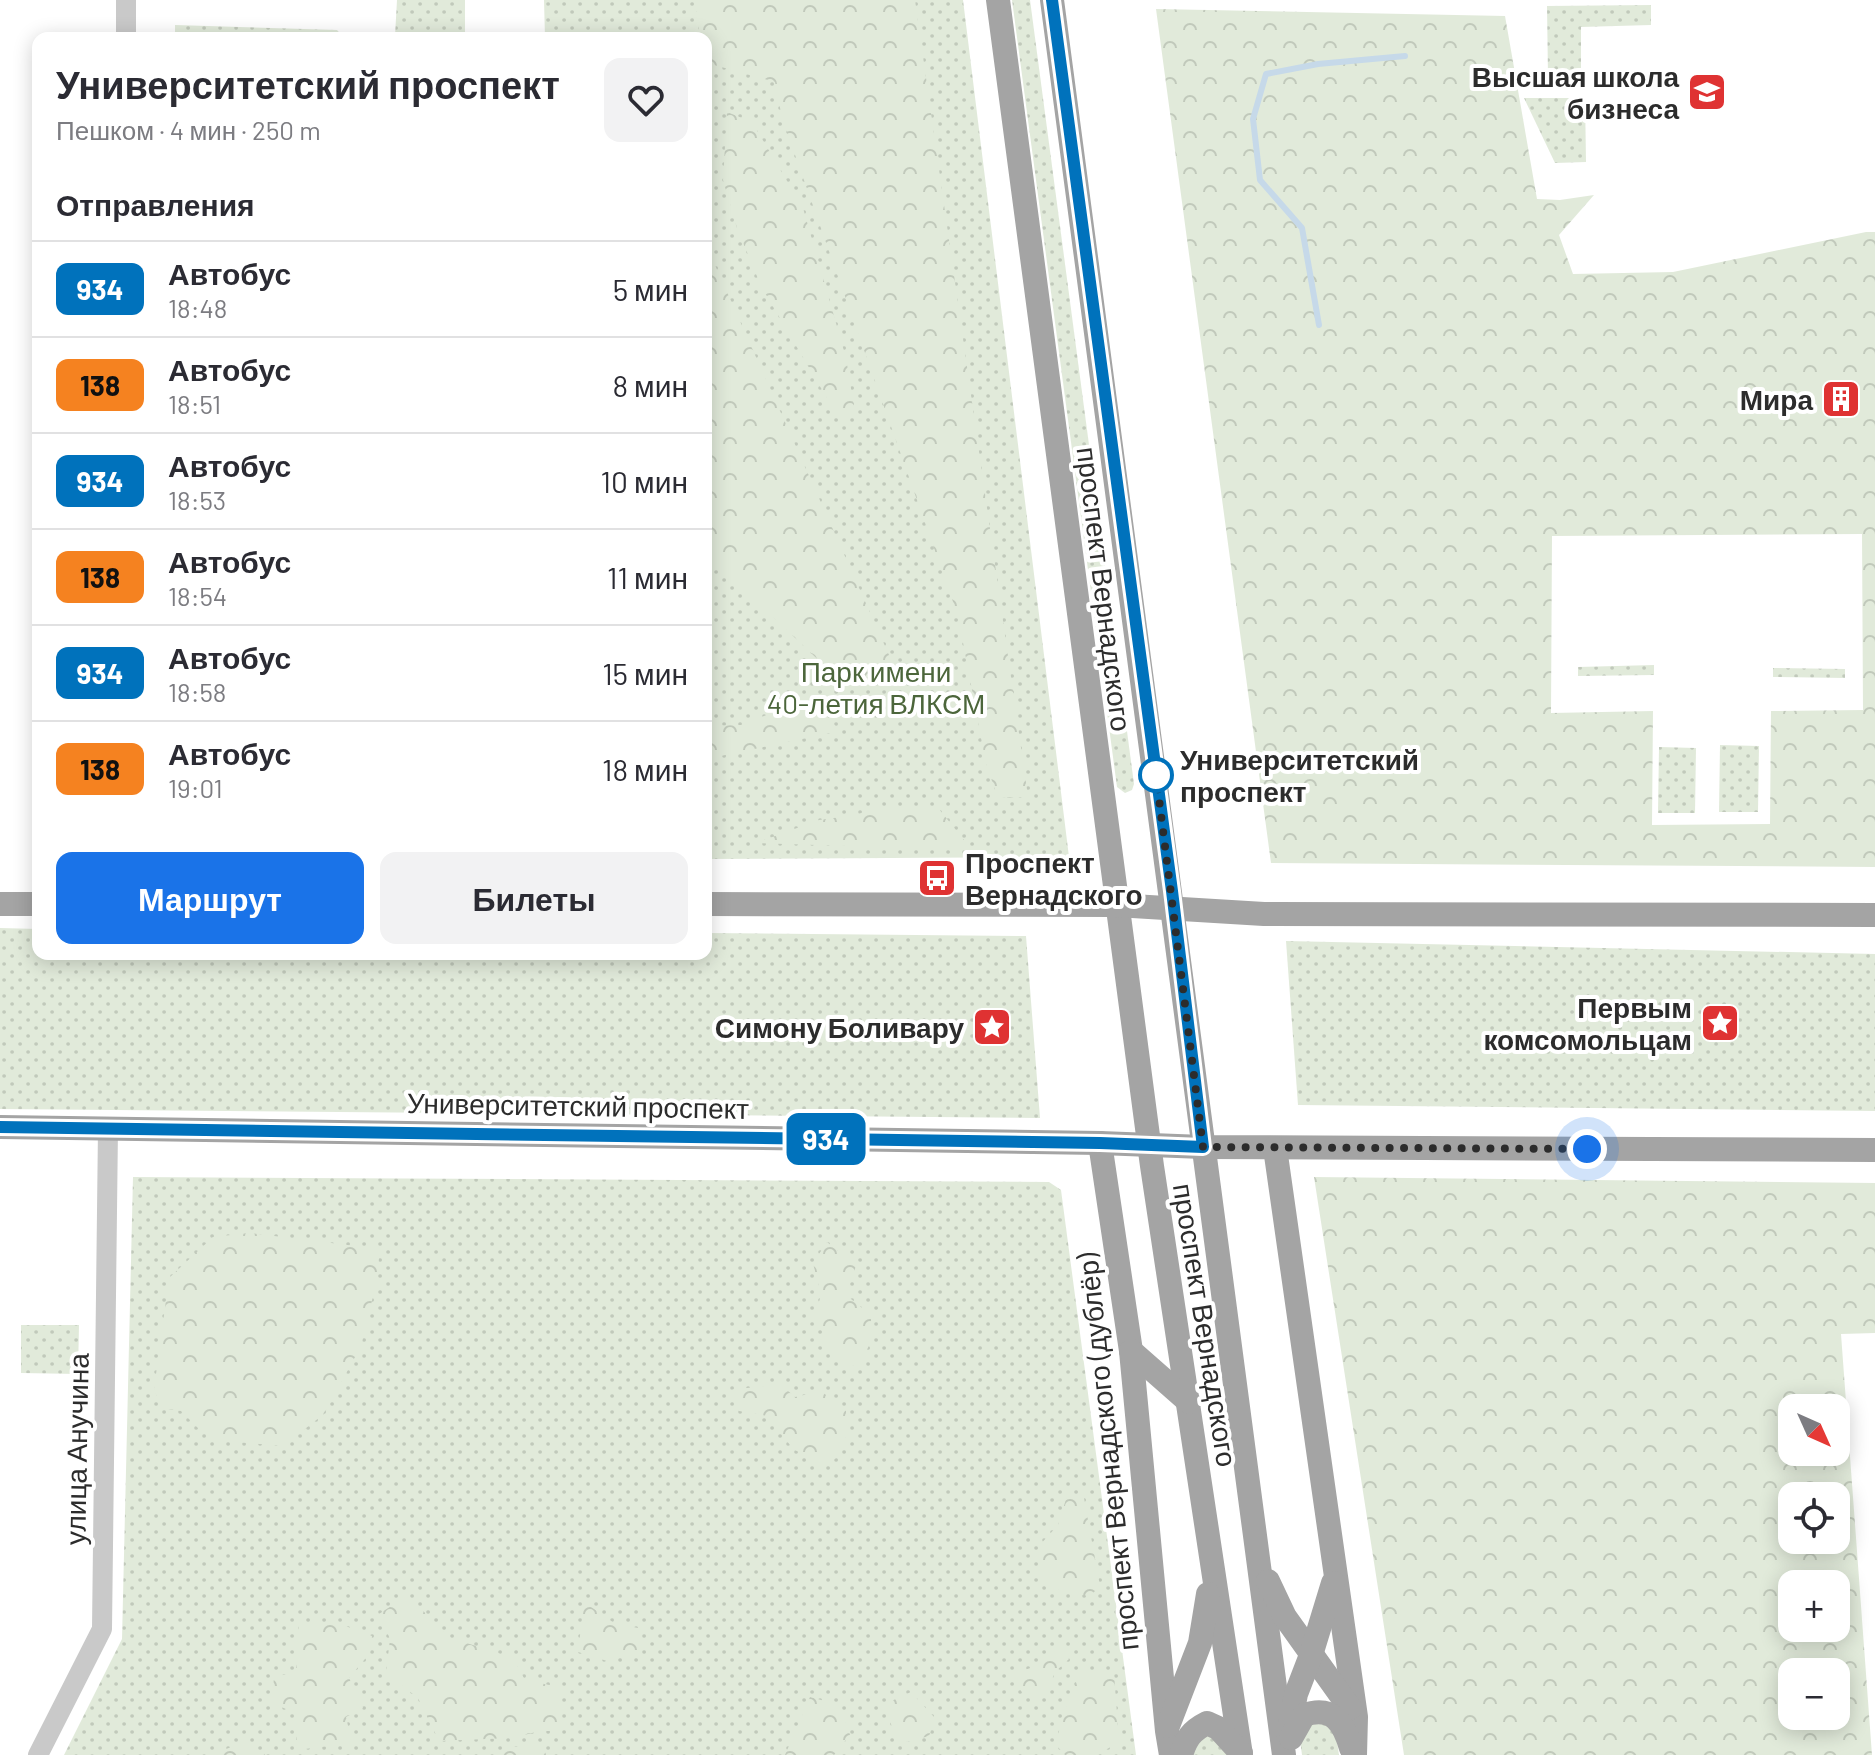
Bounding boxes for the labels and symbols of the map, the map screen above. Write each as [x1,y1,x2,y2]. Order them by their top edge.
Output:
place label: Высшая школа бизнеса [1472,59,1679,125]
school or university icon: Высшая школа бизнеса [1686,71,1728,113]
building icon: Мира [1820,378,1862,420]
place label: Мира [1740,382,1813,416]
street label: проспект Вернадского [1071,445,1139,733]
park label: Парк имени 40-летия ВЛКСМ [767,654,985,720]
place label: Университетский проспект [1180,742,1419,808]
marker: Университетский проспект [1139,758,1173,792]
place label: Проспект Вернадского [965,845,1143,911]
bus stop icon: Проспект Вернадского [916,857,958,899]
place label: Первым комсомольцам [1483,990,1692,1056]
place icon: Первым комсомольцам [1699,1002,1741,1044]
place icon: Симону Боливару [971,1006,1013,1048]
place label: Симону Боливару [715,1010,964,1044]
street label: Университетский проспект [407,1085,750,1125]
line badge: 934 [780,1113,872,1165]
your location [1567,1129,1607,1169]
street label: проспект Вернадского [1167,1181,1245,1469]
street label: проспект Вернадского (дублёр) [1069,1251,1145,1653]
street label: улица Анучина [57,1352,95,1545]
north arrow [1778,1394,1850,1466]

